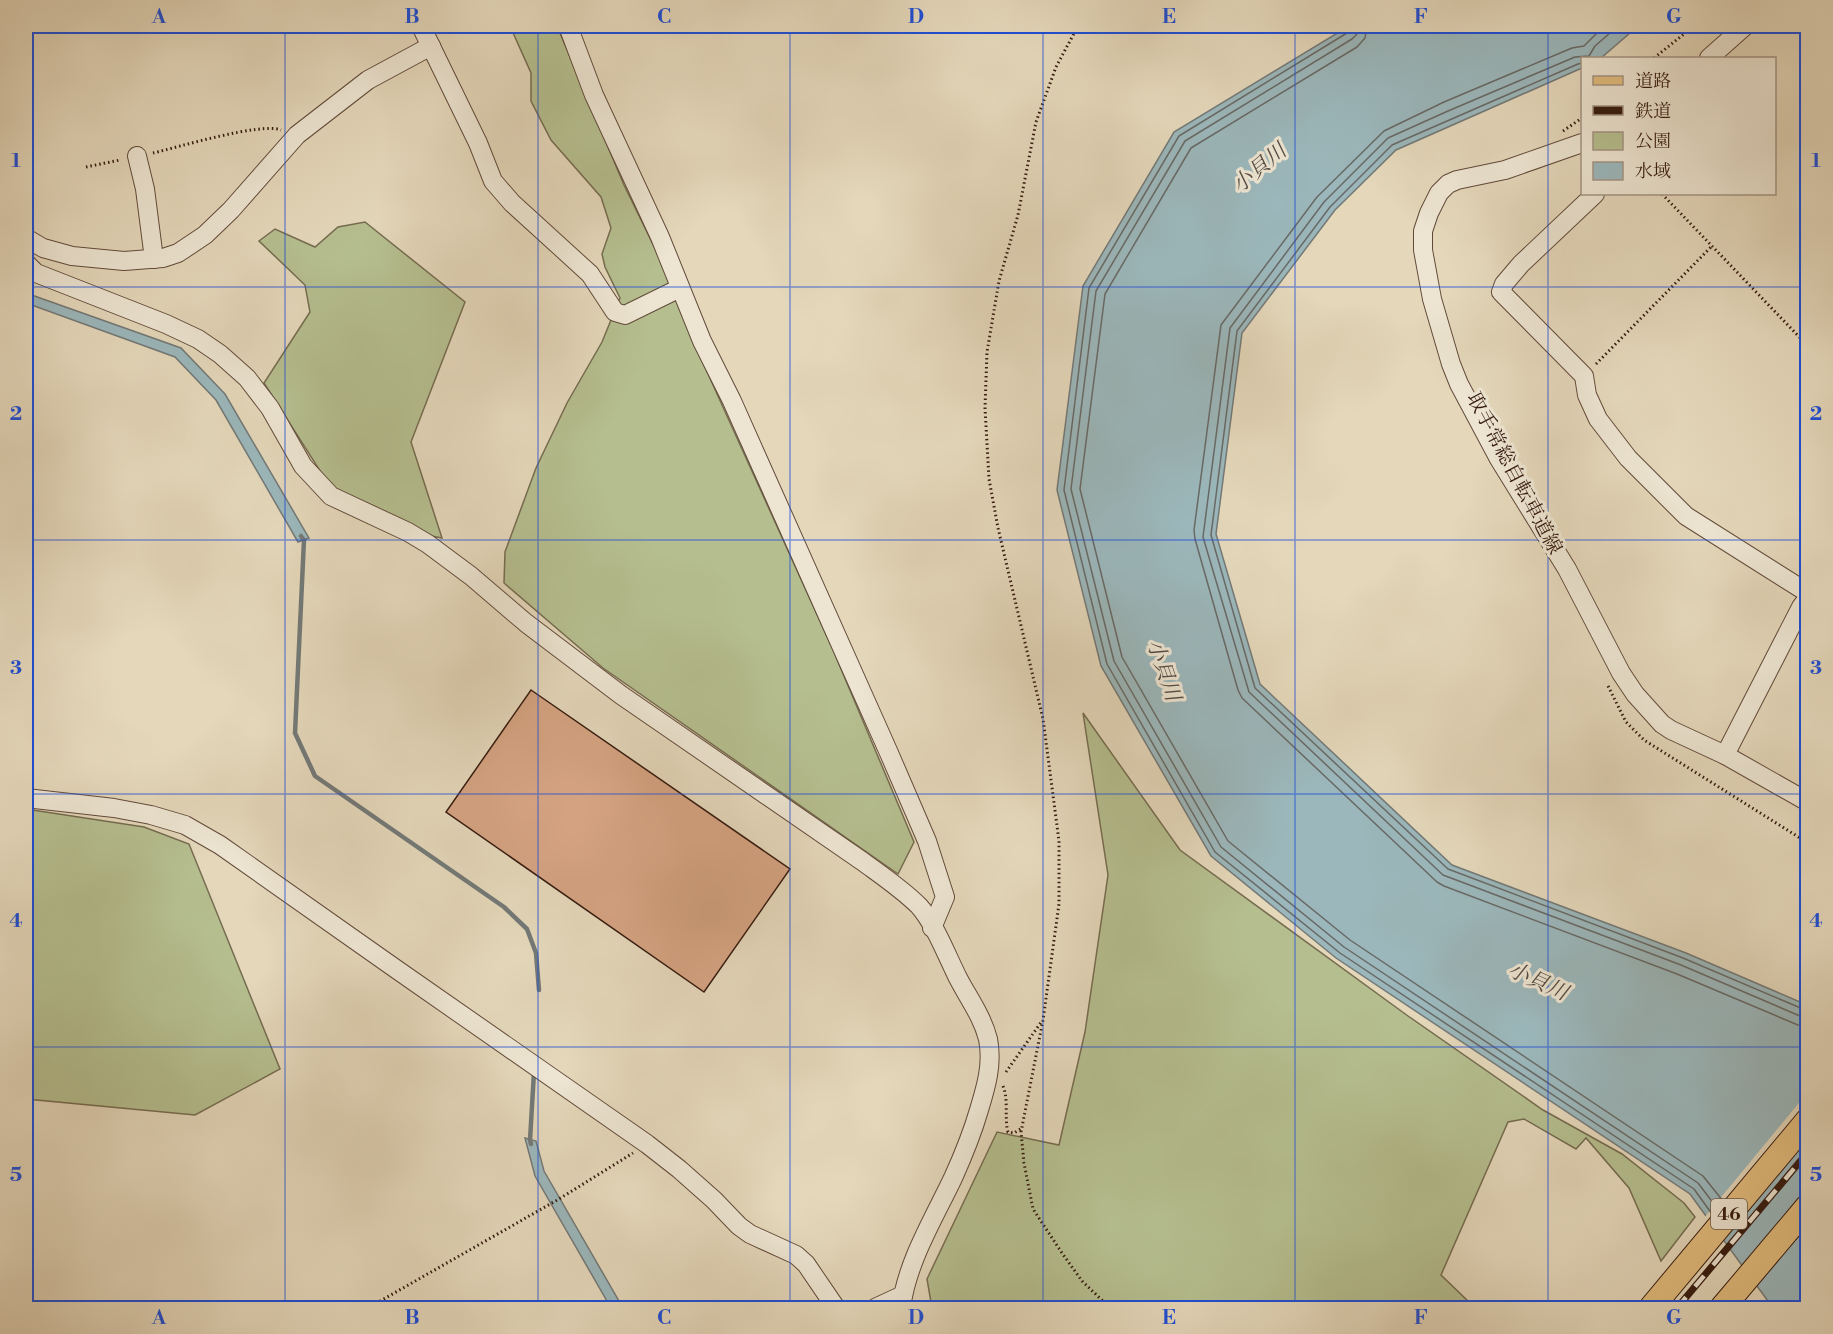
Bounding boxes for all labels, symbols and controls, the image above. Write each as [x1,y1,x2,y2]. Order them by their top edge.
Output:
text: A [151,5,167,30]
text: B [404,5,420,30]
text: C [657,5,671,30]
text: D [908,5,924,30]
text: E [1162,5,1176,30]
text: F [1414,5,1428,30]
text: G [1666,5,1682,30]
legend [1581,57,1776,195]
text: 道路 [1635,70,1671,93]
text: 鉄道 [1635,100,1671,123]
text: 公園 [1635,130,1671,153]
water label: 小貝川 [1227,137,1294,199]
text: 1 [11,149,21,174]
text: 1 [1811,149,1821,174]
text: 水域 [1635,160,1671,183]
street label: 取手常総自転車道線 [1460,388,1567,559]
text: 2 [10,402,22,427]
text: 2 [1810,402,1822,427]
water label: 小貝川 [1141,636,1186,706]
text: 3 [10,656,22,681]
text: 3 [1810,656,1822,681]
text: 4 [9,909,23,934]
text: 4 [1809,909,1823,934]
water label: 小貝川 [1504,957,1573,1007]
text: 5 [10,1163,22,1188]
text: 5 [1810,1163,1822,1188]
road number: 46 [1711,1199,1747,1229]
text: A [151,1306,167,1331]
text: B [404,1306,420,1331]
text: C [657,1306,671,1331]
text: D [908,1306,924,1331]
text: E [1162,1306,1176,1331]
text: F [1414,1306,1428,1331]
text: G [1666,1306,1682,1331]

